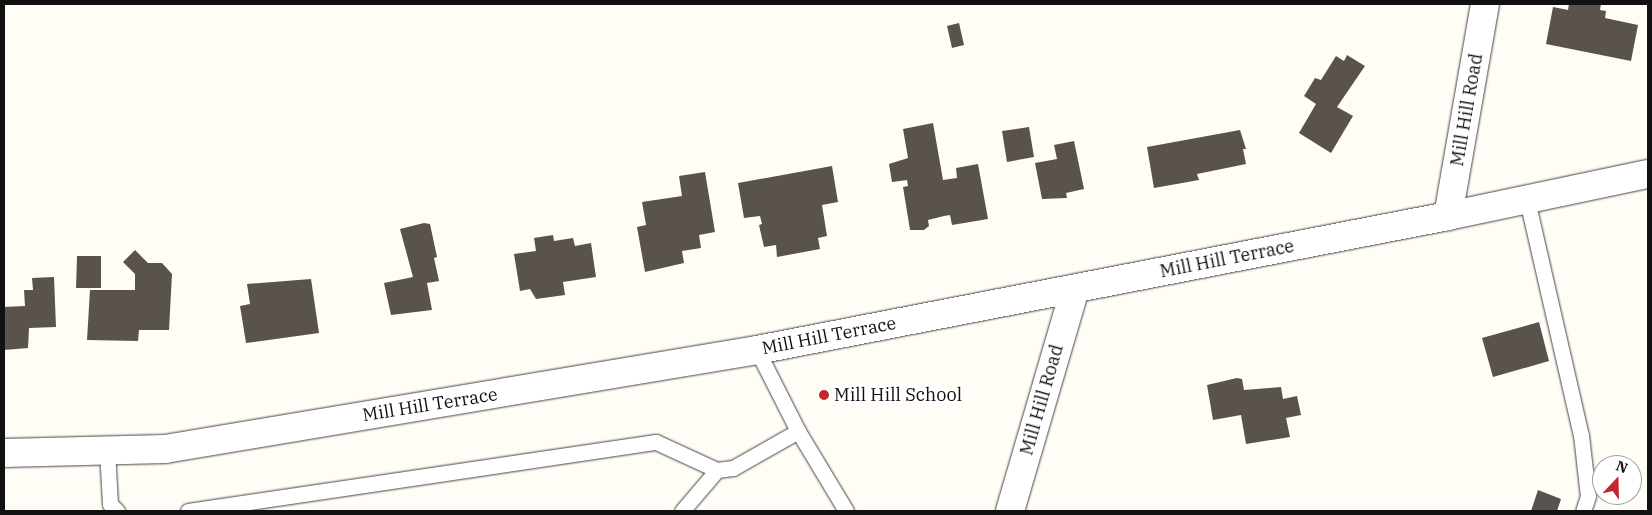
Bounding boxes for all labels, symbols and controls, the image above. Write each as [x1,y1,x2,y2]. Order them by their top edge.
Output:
street label: Mill Hill Road [1446,52,1488,168]
street label: Mill Hill Terrace [1158,235,1296,283]
street label: Mill Hill Terrace [760,312,898,360]
street label: Mill Hill Road [1016,342,1068,458]
street label: Mill Hill Terrace [361,384,499,426]
place label: Mill Hill School [834,384,962,406]
marker: Mill Hill School [818,389,830,401]
north arrow [1592,455,1642,505]
text: N [1614,457,1630,477]

